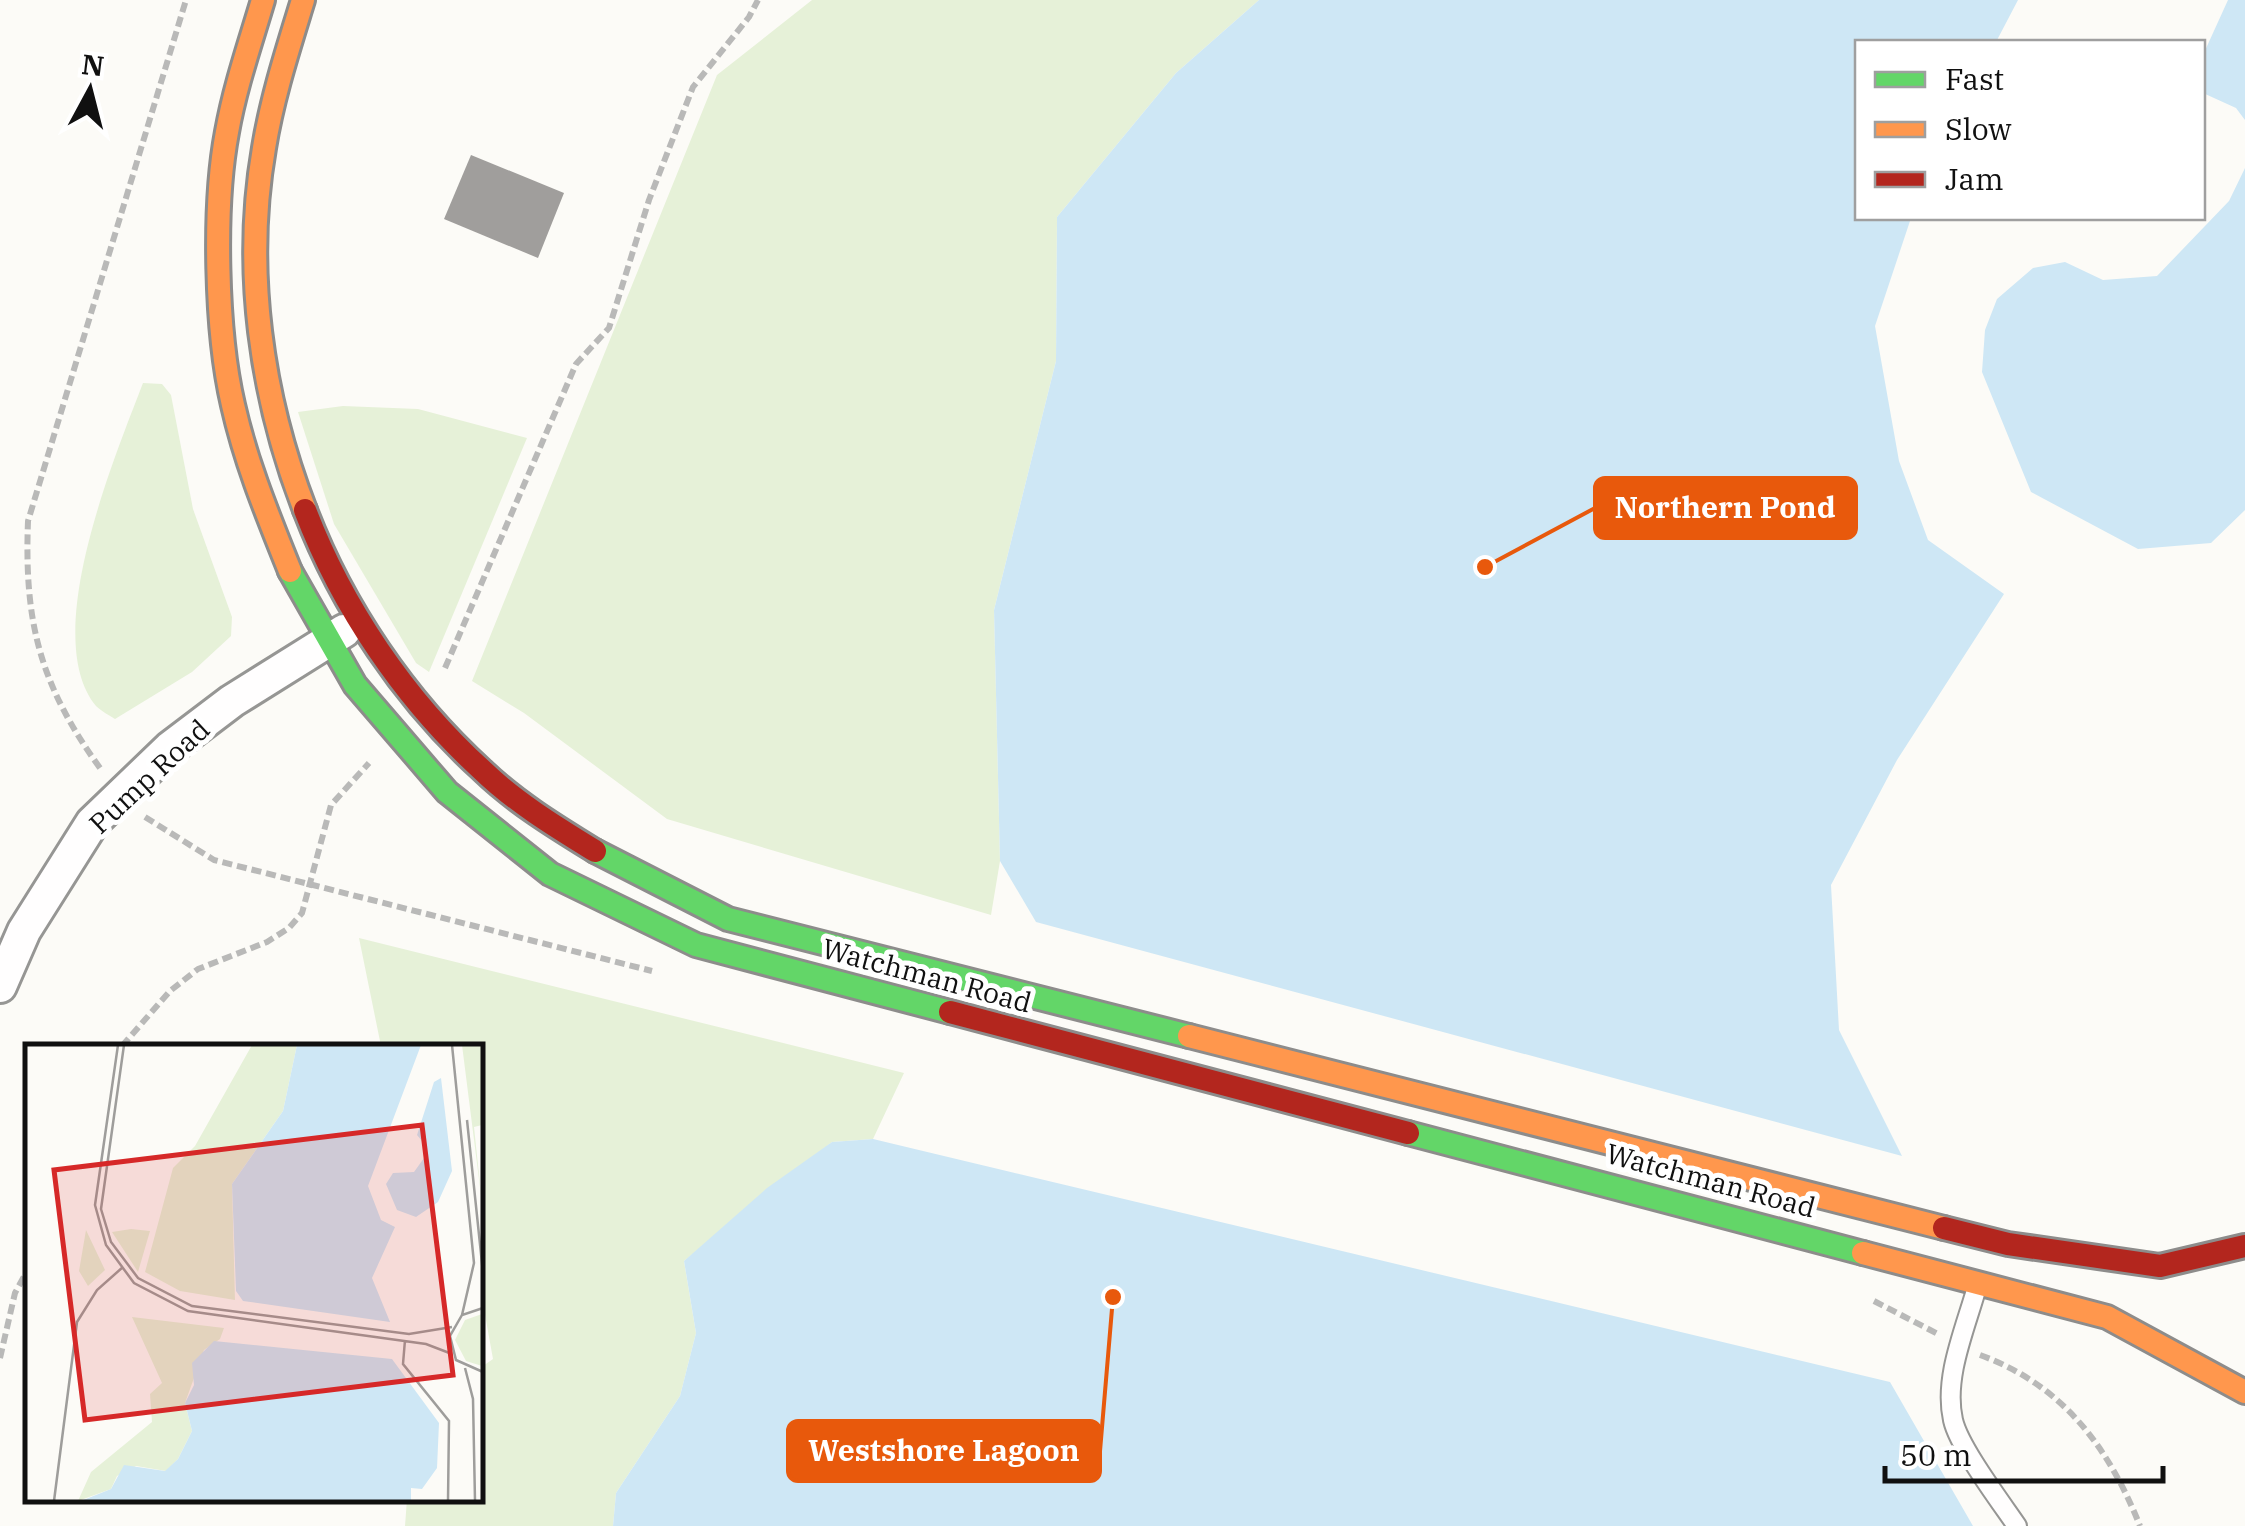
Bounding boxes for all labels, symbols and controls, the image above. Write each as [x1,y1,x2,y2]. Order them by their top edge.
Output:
north arrow [40,40,140,140]
legend [1855,40,2205,220]
text: N [80,45,106,84]
text: Fast [1945,59,2004,98]
text: Slow [1945,109,2012,148]
text: Jam [1945,159,2004,198]
callout: Northern Pond [1595,478,1856,538]
text: Northern Pond [1614,487,1836,526]
street label: Pump Road [81,711,217,841]
street label: Watchman Road [818,929,1036,1021]
inset map [25,1044,482,1501]
street label: Watchman Road [1602,1134,1820,1226]
callout: Westshore Lagoon [788,1421,1100,1481]
scale bar [1885,1421,2162,1483]
text: Westshore Lagoon [808,1430,1080,1469]
text: 50 m [1900,1435,1972,1474]

